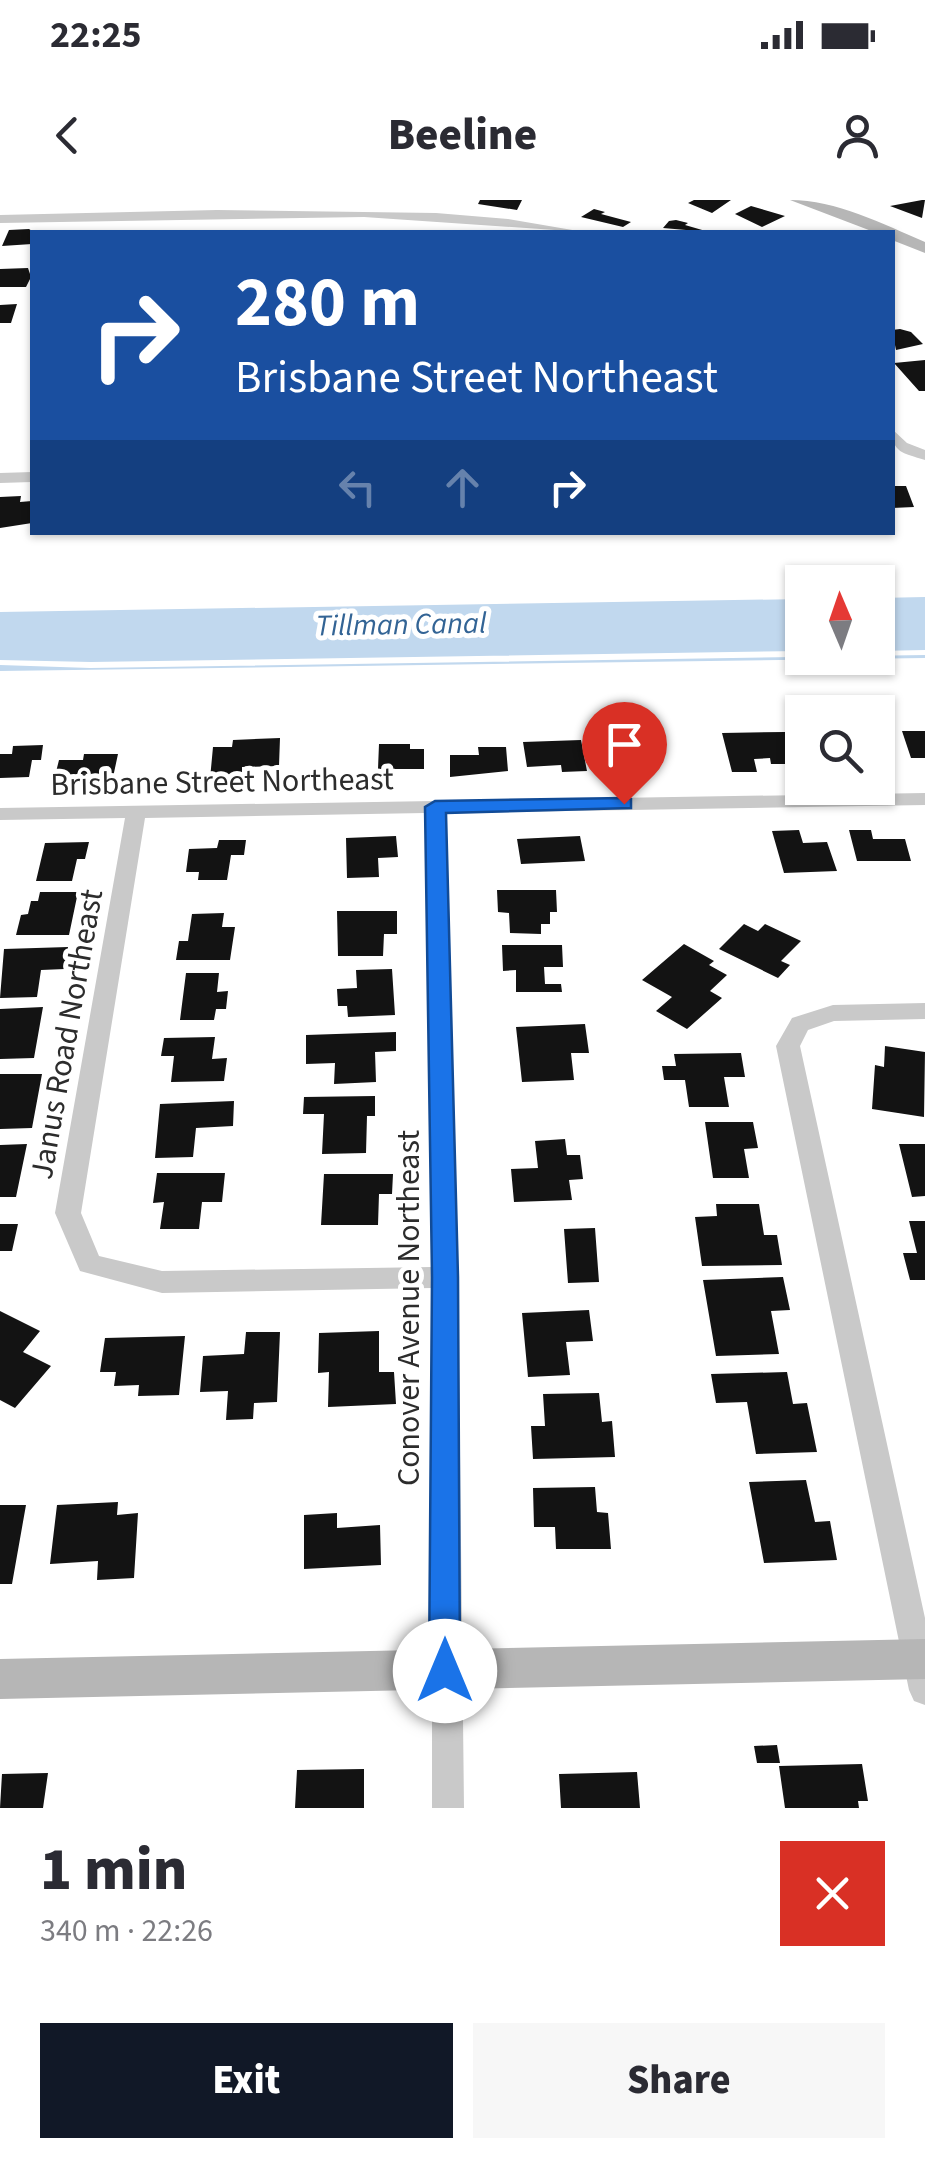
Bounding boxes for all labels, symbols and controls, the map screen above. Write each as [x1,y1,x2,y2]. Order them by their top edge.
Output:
text: 22:25 [50,8,142,62]
text: Beeline [388,103,537,167]
icon: back [40,108,95,163]
icon: person [830,108,885,163]
text: 280 m [235,253,420,353]
icon: right [70,270,200,400]
text: Brisbane Street Northeast [235,346,718,410]
icon: left [330,460,385,515]
icon: ahead [435,460,490,515]
icon: right [540,460,595,515]
north arrow [785,565,895,675]
map controls [785,565,895,805]
water label: Tillman Canal [315,602,487,647]
button: search [785,695,895,805]
pin [582,702,667,805]
icon: arrive [597,717,652,772]
street label: Brisbane Street Northeast [50,756,394,808]
street label: Janus Road Northeast [19,885,115,1183]
street label: Conover Avenue Northeast [386,1130,432,1486]
position arrow [393,1619,497,1723]
text: 1 min [40,1828,187,1913]
button: close [780,1841,885,1946]
text: 340 m · 22:26 [40,1908,213,1954]
button: Exit [40,2023,453,2138]
button: Share [473,2023,885,2138]

